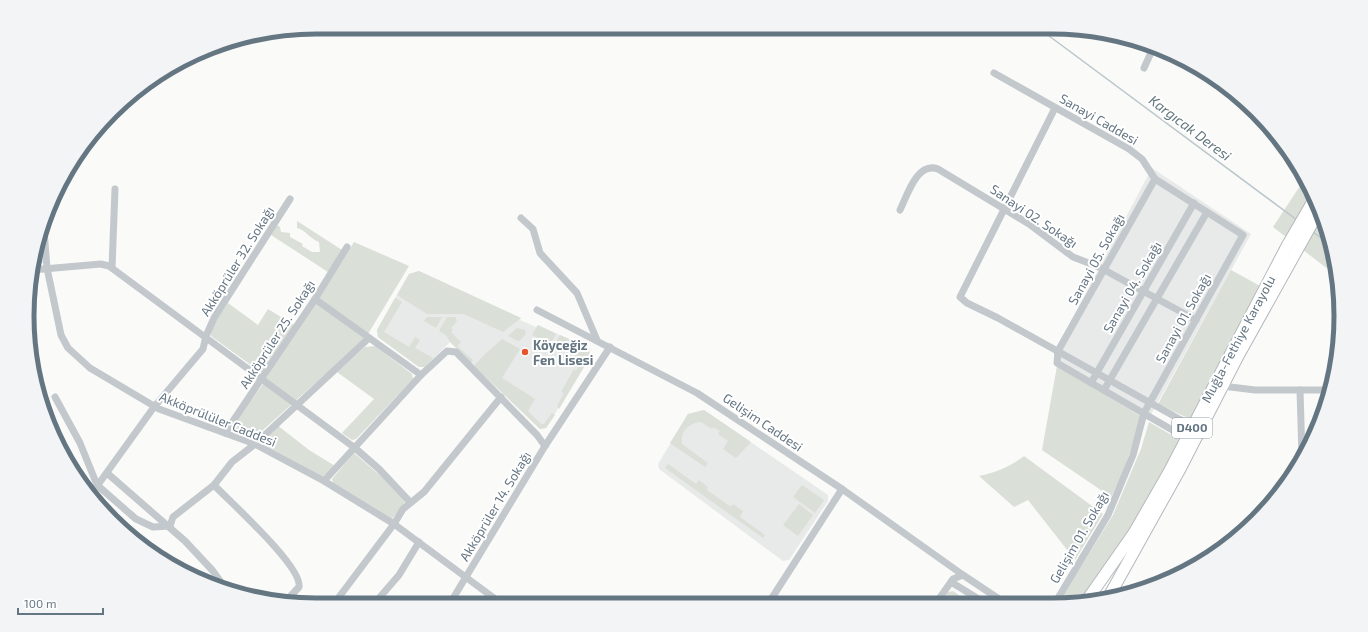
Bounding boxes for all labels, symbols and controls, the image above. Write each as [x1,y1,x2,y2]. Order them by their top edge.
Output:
street label: Sanayi Caddesi [1057,90,1141,148]
water label: Kargıcak Deresi [1146,91,1235,164]
street label: Sanayi 02. Sokağı [987,181,1081,251]
street label: Akköprüler 32. Sokağı [197,203,277,319]
street label: Sanayi 05. Sokağı [1064,211,1128,307]
street label: Sanayi 04. Sokağı [1099,239,1165,335]
street label: Sanayi 01. Sokağı [1152,270,1214,366]
street label: Muğla-Fethiye Karayolu [1198,273,1278,405]
street label: Akköprüler 25. Sokağı [236,277,318,391]
place label: Köyceğiz Fen Lisesi [533,337,593,368]
marker: Köyceğiz Fen Lisesi [520,347,530,357]
street label: Akköprülüler Caddesi [157,388,279,450]
street label: Gelişim Caddesi [720,389,806,455]
road number: D400 [1172,418,1212,438]
street label: Akköprüler 14. Sokağı [456,448,534,564]
street label: Gelişim 01. Sokağı [1046,488,1113,587]
scale bar [18,590,103,616]
text: 100 m [24,596,56,610]

